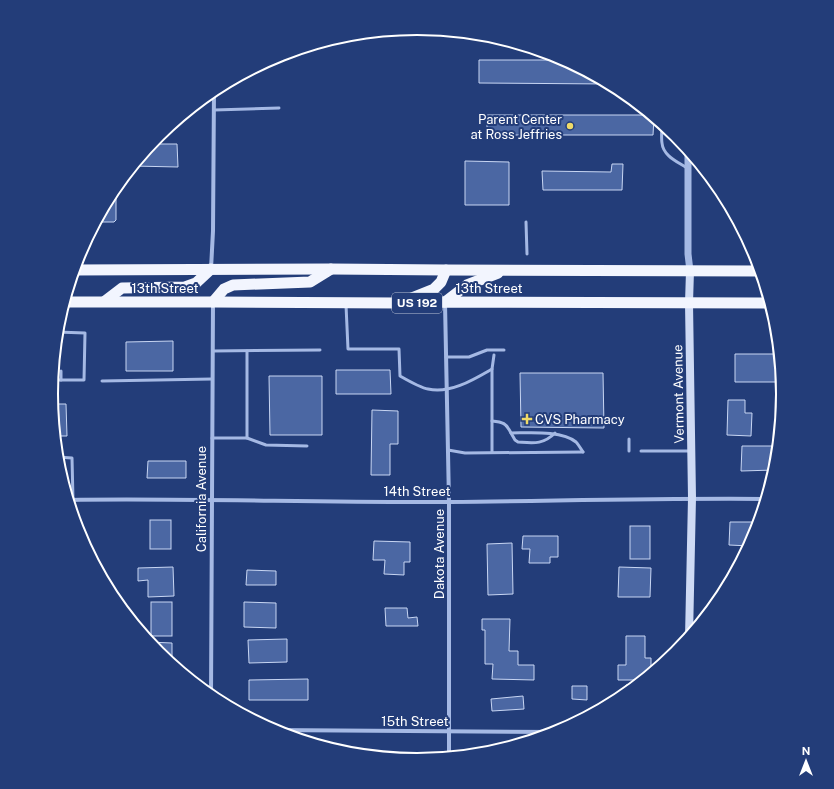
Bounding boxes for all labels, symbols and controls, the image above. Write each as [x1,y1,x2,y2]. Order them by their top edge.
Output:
place label: Parent Center at Ross Jeffries [470,112,562,142]
marker: Parent Center at Ross Jeffries [565,121,575,131]
street label: 13th Street [131,281,199,296]
street label: 13th Street [455,281,523,296]
road number: US 192 [392,293,442,313]
street label: Vermont Avenue [670,344,687,444]
place label: CVS Pharmacy [535,412,625,427]
marker: CVS Pharmacy [522,414,532,424]
street label: California Avenue [194,446,209,552]
street label: 14th Street [383,484,451,499]
street label: Dakota Avenue [432,509,447,599]
street label: 15th Street [381,714,449,729]
north arrow [786,741,826,781]
text: N [802,745,810,757]

